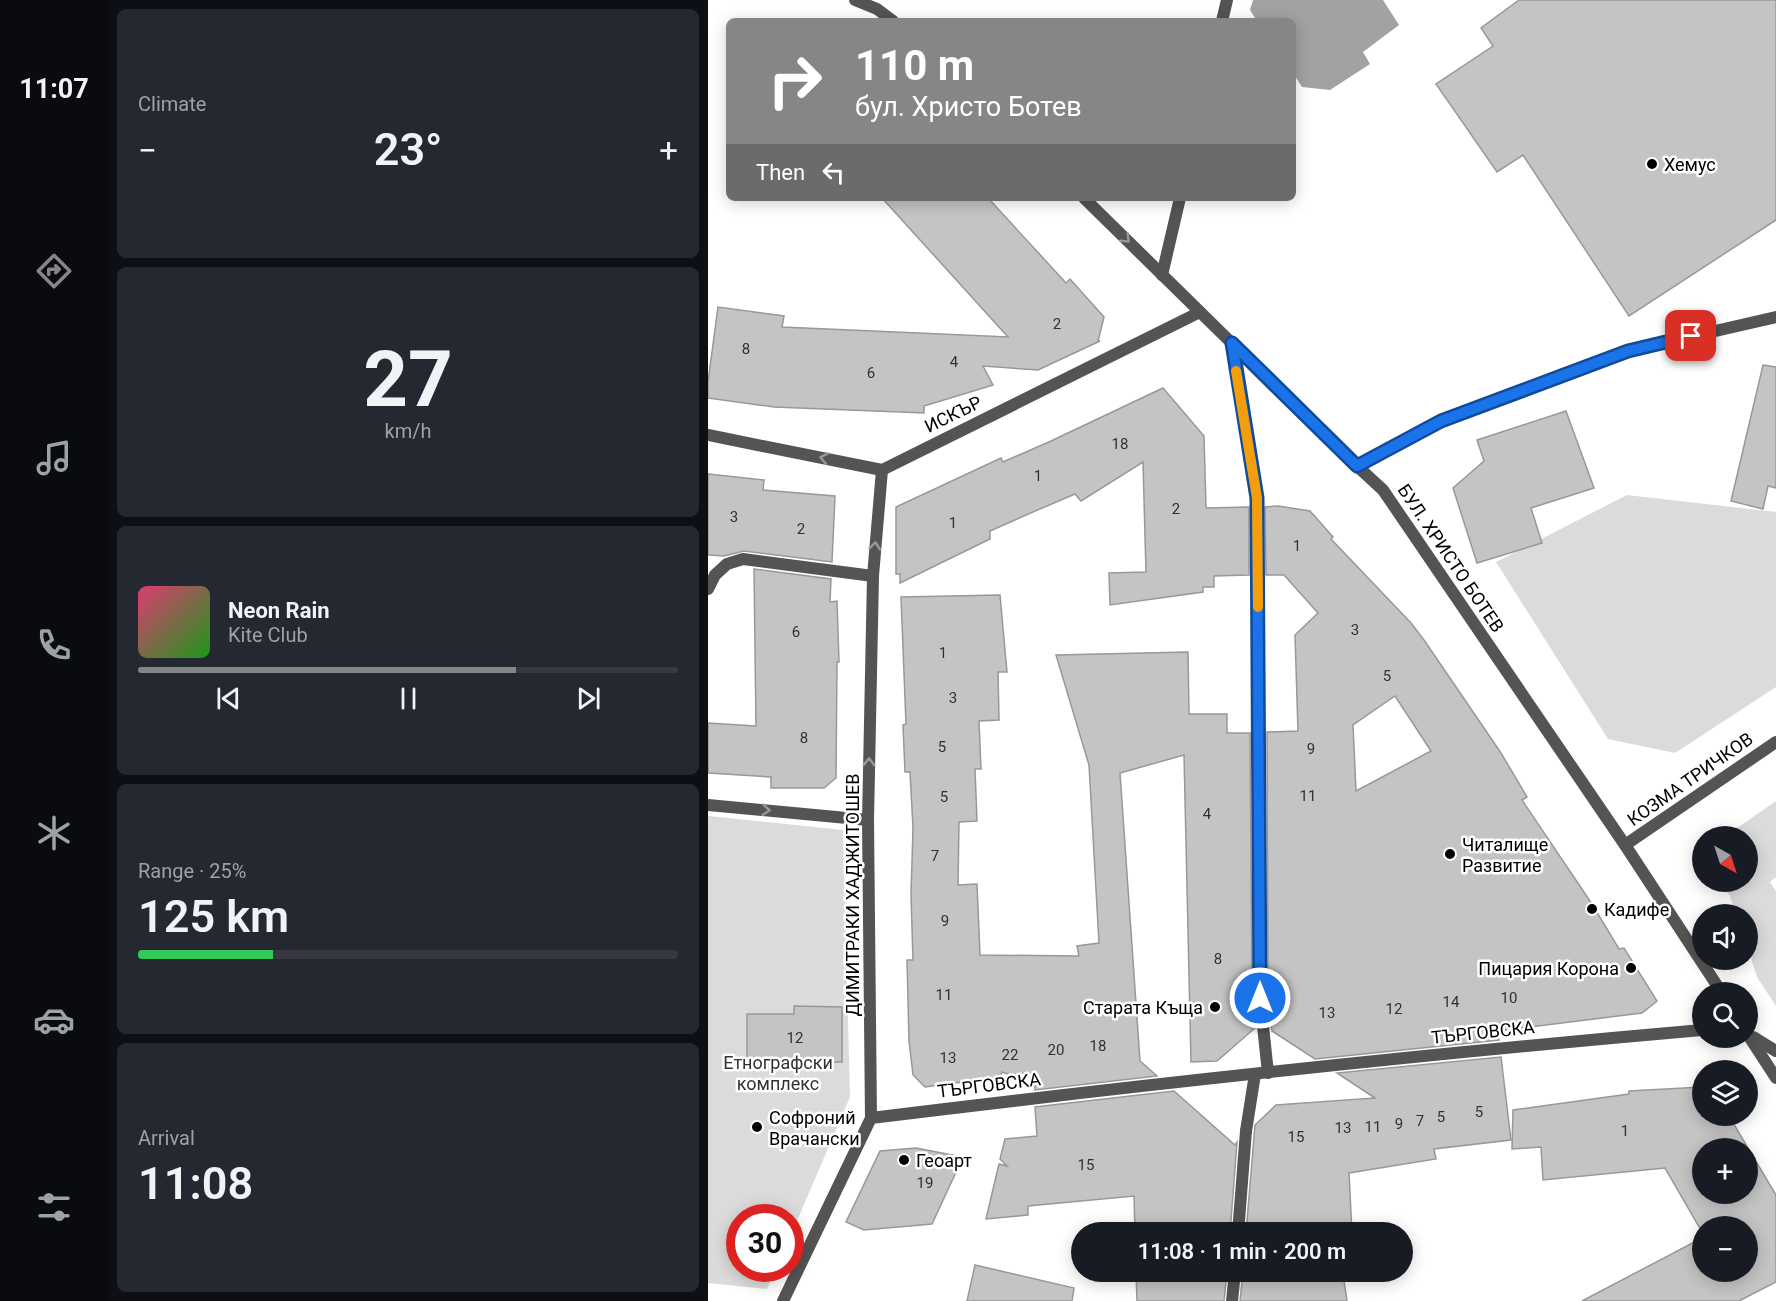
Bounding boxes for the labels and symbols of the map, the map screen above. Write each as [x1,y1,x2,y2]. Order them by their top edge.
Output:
place label: Хемус [1664,154,1716,175]
marker: Хемус [1645,157,1659,171]
one-way arrow [1120,232,1130,243]
pin [1665,310,1716,361]
house number: 2 [1053,315,1061,333]
house number: 8 [742,340,750,358]
house number: 4 [950,353,959,371]
house number: 6 [867,364,875,382]
street label: ИСКЪР [921,391,985,437]
house number: 18 [1112,435,1128,453]
one-way arrow [820,453,830,466]
house number: 1 [1034,467,1042,485]
street label: БУЛ. ХРИСТО БОТЕВ [1394,480,1508,636]
house number: 2 [1172,500,1180,518]
house number: 3 [730,508,738,526]
house number: 1 [949,514,957,532]
house number: 2 [797,520,805,538]
house number: 1 [1293,537,1301,555]
one-way arrow [868,541,881,550]
house number: 3 [1351,621,1359,639]
house number: 6 [792,623,800,641]
house number: 1 [939,644,947,662]
house number: 5 [1383,667,1391,685]
house number: 3 [949,689,957,707]
street label: КОЗМА ТРИЧКОВ [1623,728,1757,830]
house number: 8 [800,729,808,747]
house number: 5 [938,738,946,756]
house number: 9 [1307,740,1315,758]
one-way arrow [863,757,876,766]
street label: ДИМИТРАКИ ХАДЖИТОШЕВ [842,773,863,1017]
house number: 11 [1300,787,1316,805]
house number: 5 [940,788,948,806]
one-way arrow [762,803,771,816]
house number: 4 [1203,805,1212,823]
north arrow [1692,826,1758,892]
place label: Читалище Развитие [1462,834,1548,876]
house number: 7 [931,847,939,865]
marker: Читалище Развитие [1443,847,1457,861]
place label: Кадифе [1604,899,1669,920]
marker: Кадифе [1585,902,1599,916]
house number: 9 [941,912,949,930]
house number: 8 [1214,950,1222,968]
place label: Пицария Корона [1478,958,1619,979]
marker: Пицария Корона [1624,961,1638,975]
position arrow [1228,966,1292,1030]
house number: 11 [936,986,952,1004]
house number: 10 [1501,989,1517,1007]
house number: 14 [1443,993,1460,1011]
place label: Старата Къща [1083,997,1203,1018]
marker: Старата Къща [1208,1000,1222,1014]
house number: 12 [1386,1000,1402,1018]
house number: 13 [1319,1004,1335,1022]
street label: ТЪРГОВСКА [1430,1016,1536,1048]
house number: 12 [787,1029,803,1047]
house number: 18 [1090,1037,1106,1055]
house number: 20 [1048,1041,1064,1059]
house number: 22 [1002,1046,1018,1064]
house number: 13 [940,1049,956,1067]
park label: Етнографски комплекс [723,1052,833,1094]
street label: ТЪРГОВСКА [936,1068,1042,1102]
house number: 5 [1475,1103,1483,1121]
place label: Софроний Врачански [769,1107,860,1149]
house number: 5 [1437,1108,1445,1126]
house number: 7 [1416,1112,1424,1130]
house number: 9 [1395,1115,1403,1133]
house number: 11 [1365,1118,1381,1136]
house number: 13 [1335,1119,1351,1137]
marker: Софроний Врачански [750,1120,764,1134]
house number: 1 [1621,1122,1629,1140]
house number: 15 [1288,1128,1304,1146]
place label: Геоарт [916,1150,972,1171]
marker: Геоарт [897,1153,911,1167]
house number: 15 [1078,1156,1094,1174]
house number: 19 [917,1174,933,1192]
speed limit sign: 30 [726,1204,804,1282]

